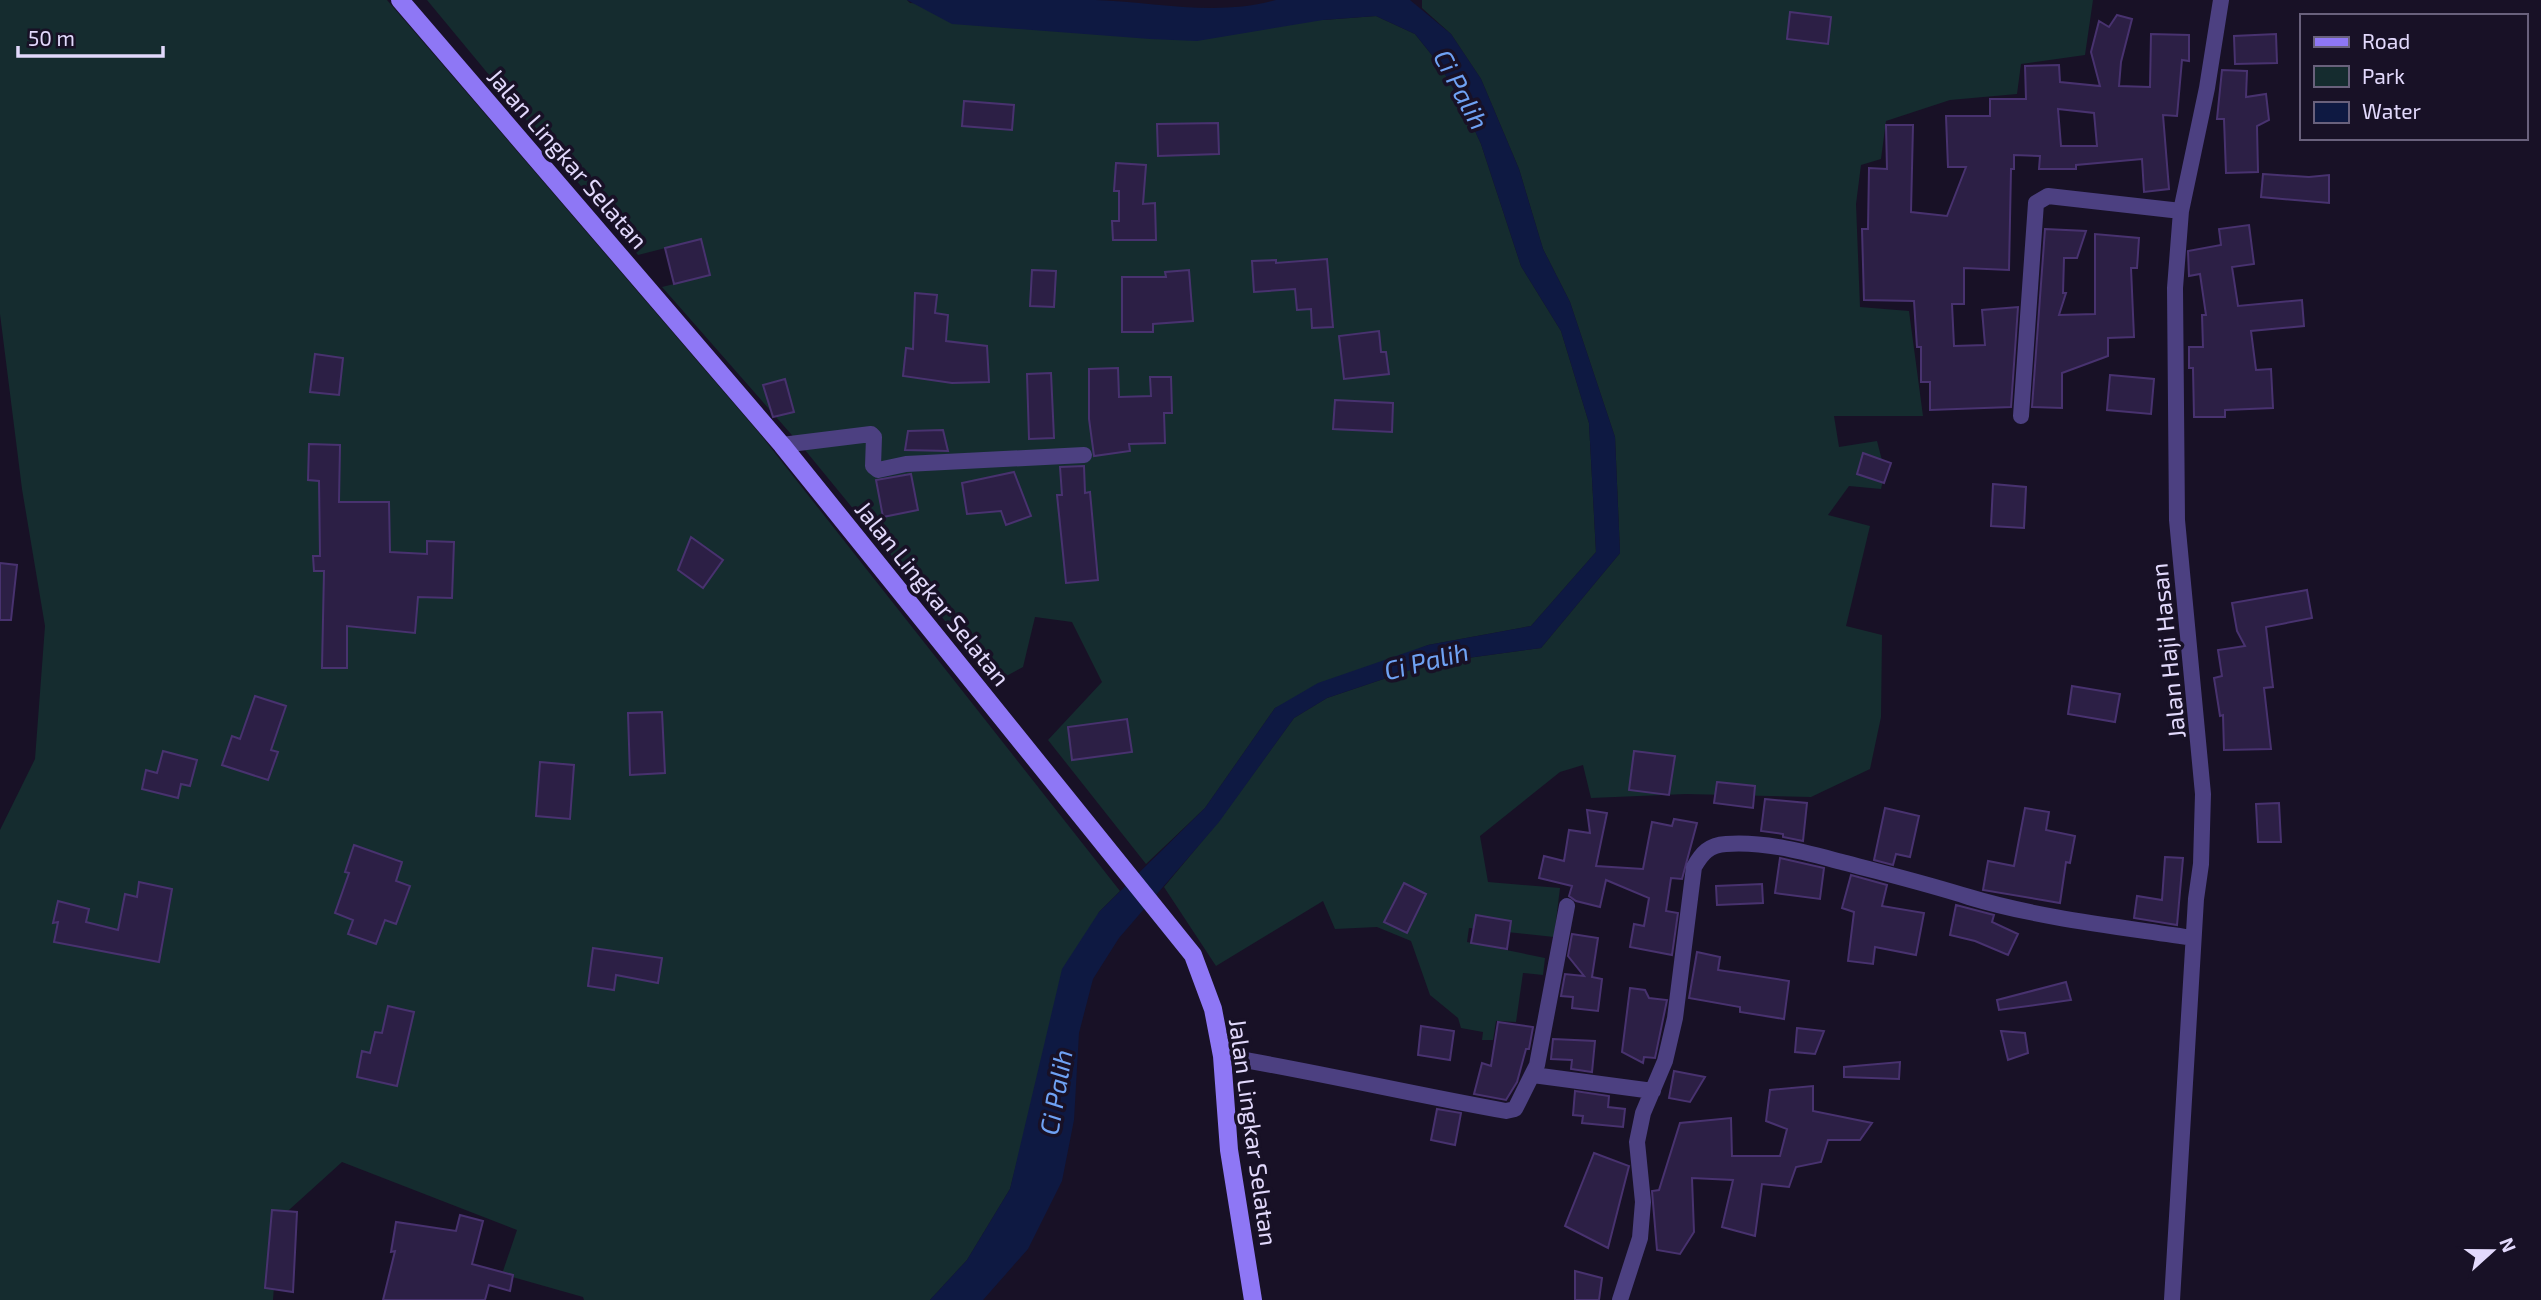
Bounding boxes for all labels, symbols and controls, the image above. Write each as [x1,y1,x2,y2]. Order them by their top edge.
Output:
scale bar [18,14,163,58]
legend [2300,14,2527,140]
text: 50 m [28,25,75,50]
text: Road [2362,28,2410,53]
water label: Ci Palih [1428,44,1496,134]
street label: Jalan Lingkar Selatan [482,62,654,254]
text: Park [2362,63,2405,88]
text: Water [2362,98,2421,123]
street label: Jalan Lingkar Selatan [850,495,1016,691]
street label: Jalan Haji Hasan [2143,562,2191,740]
water label: Ci Palih [1380,635,1472,685]
street label: Jalan Lingkar Selatan [1224,1016,1284,1248]
water label: Ci Palih [1032,1047,1078,1137]
north arrow [2457,1216,2527,1286]
text: N [2495,1234,2522,1255]

